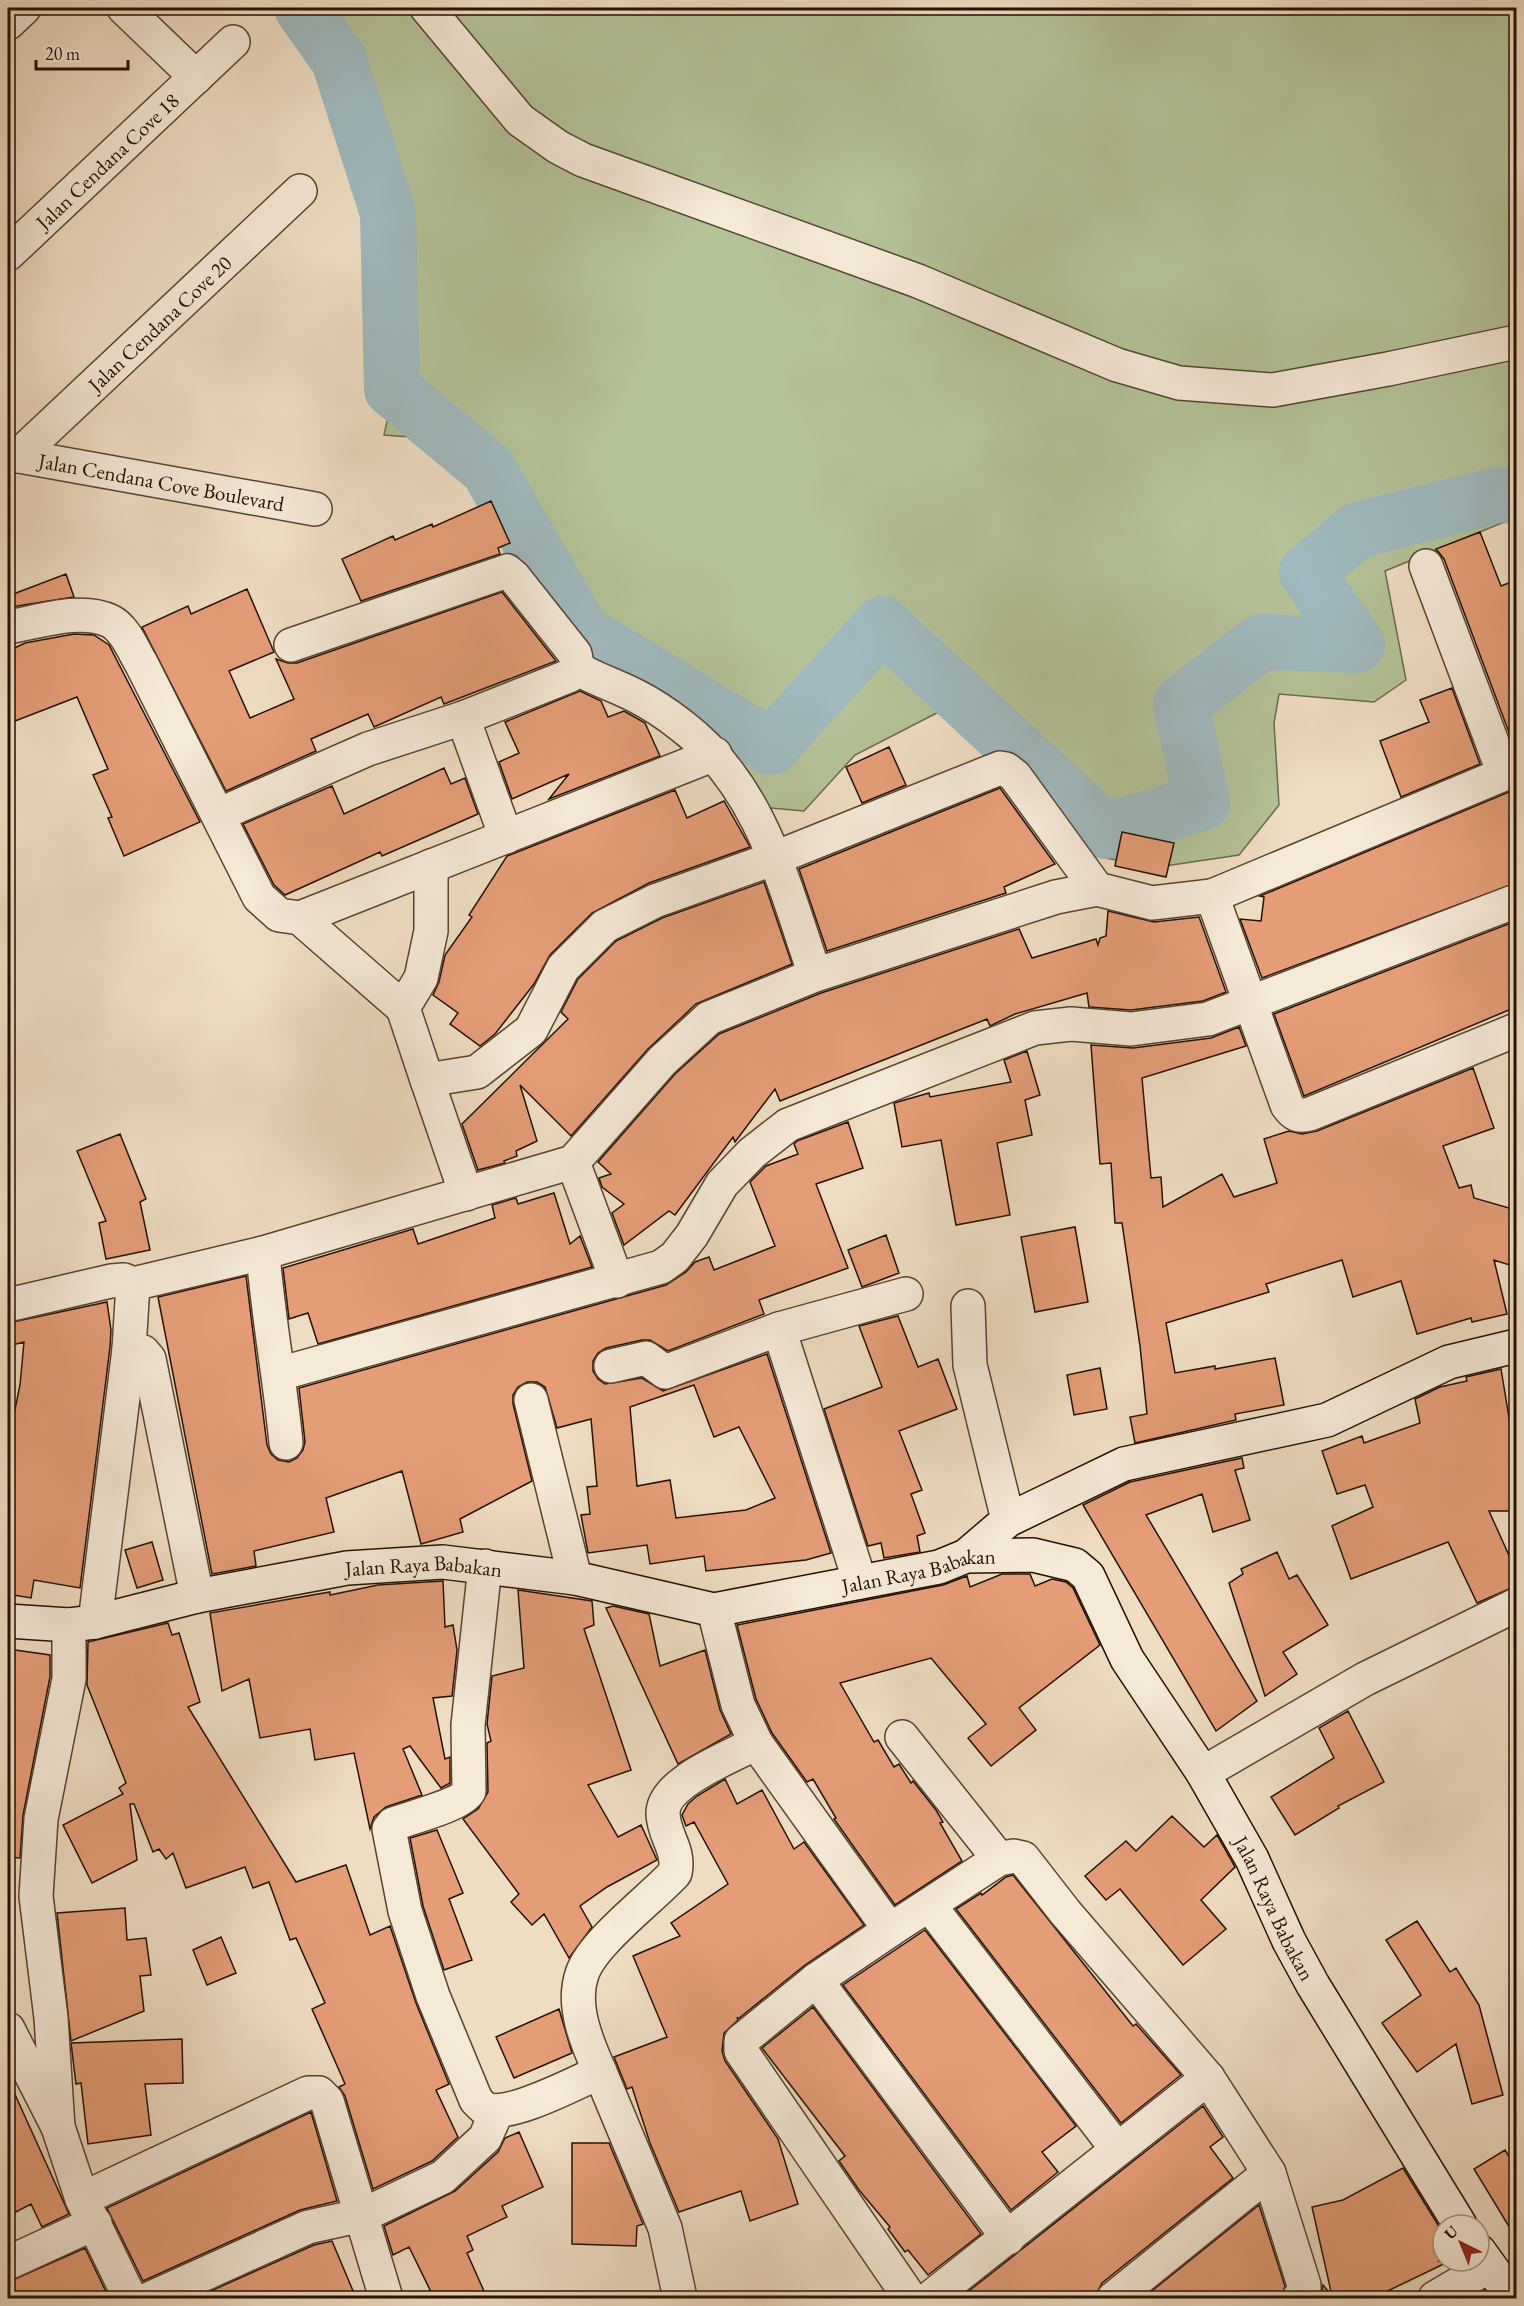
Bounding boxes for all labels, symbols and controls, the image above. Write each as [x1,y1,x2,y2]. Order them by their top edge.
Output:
scale bar [36,33,128,71]
text: 20 m [45,42,80,65]
street label: Jalan Cendana Cove 18 [28,87,184,236]
street label: Jalan Cendana Cove 20 [80,249,237,399]
street label: Jalan Cendana Cove Boulevard [35,446,287,517]
street label: Jalan Raya Babakan [837,1542,996,1599]
street label: Jalan Raya Babakan [342,1548,504,1583]
street label: Jalan Raya Babakan [1227,1829,1321,1985]
north arrow [1431,2213,1491,2273]
text: U [1440,2221,1463,2244]

